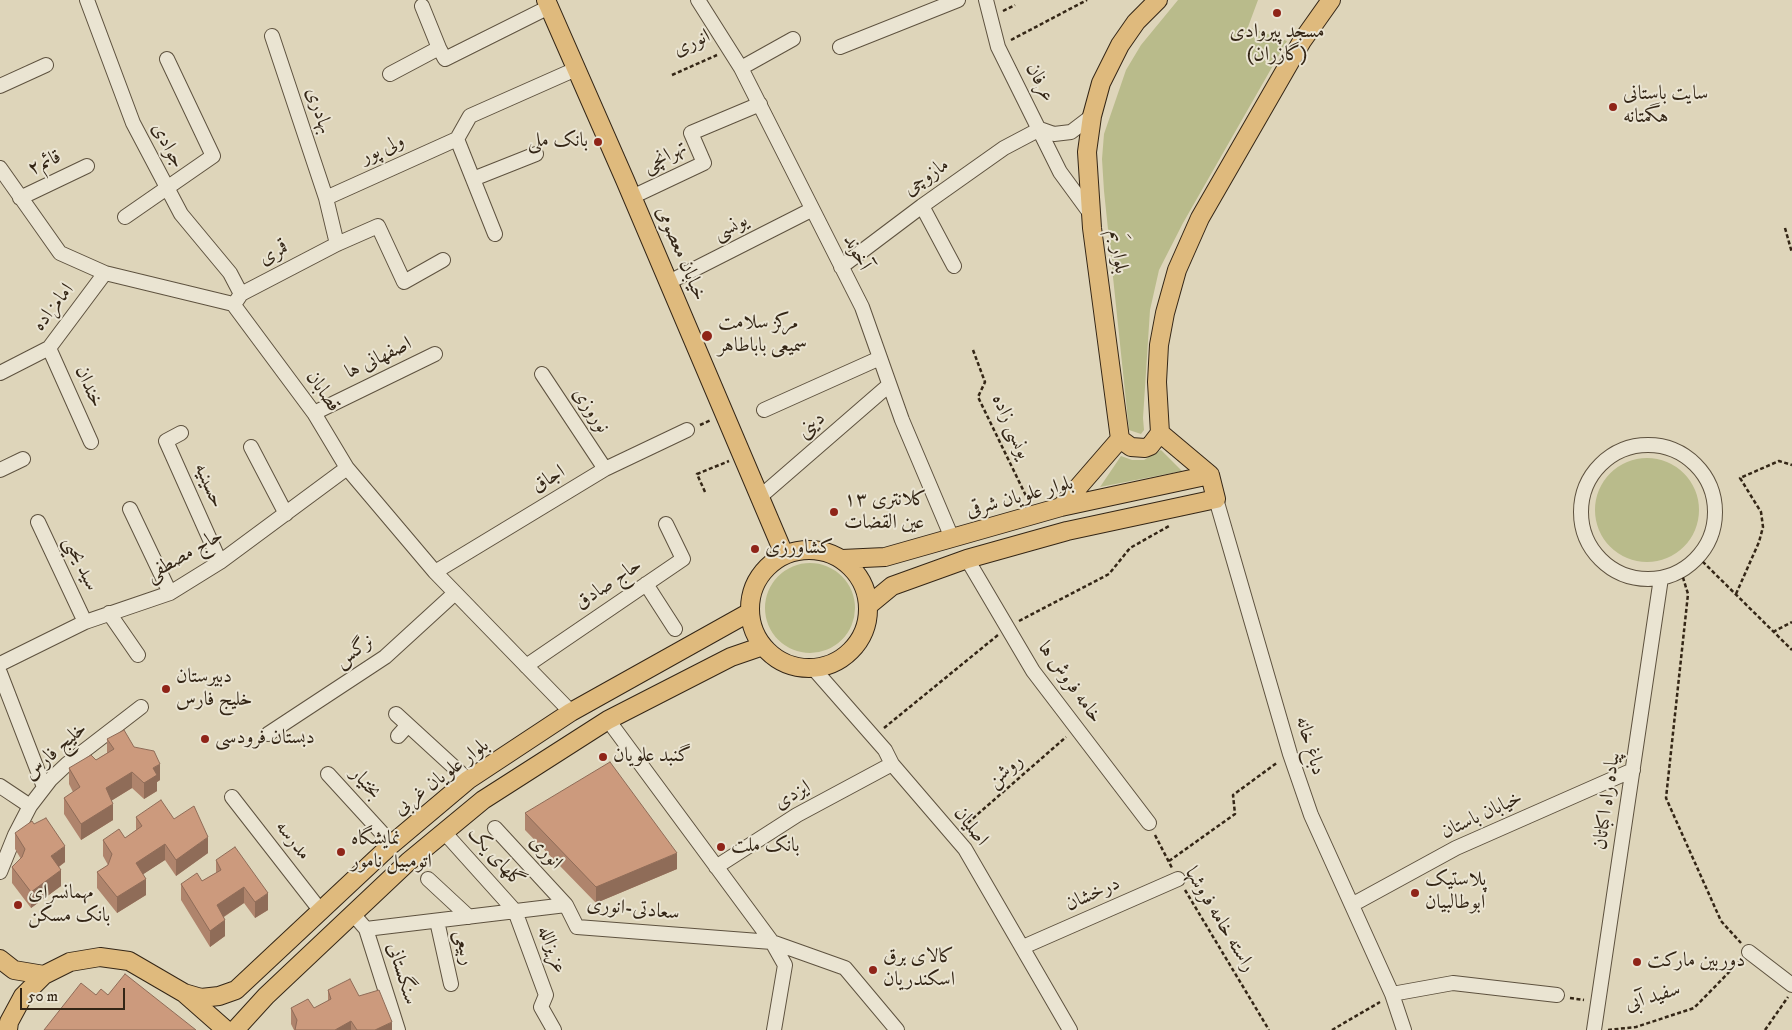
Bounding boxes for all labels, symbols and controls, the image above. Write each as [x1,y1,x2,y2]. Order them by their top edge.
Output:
marker: مسجد پیروادی (گازران) [1271,7,1283,19]
place label: مسجد پیروادی (گازران) [1230,21,1324,68]
street label: انوری [670,25,714,63]
street label: عرفان [1019,59,1059,107]
place label: سایت باستانی هگمتانه [1623,83,1708,130]
street label: بهادری [299,85,337,137]
marker: سایت باستانی هگمتانه [1607,101,1619,113]
street label: جوادی [145,119,189,173]
street label: ولی پور [357,130,409,170]
place label: بانک ملی [528,130,588,154]
marker: بانک ملی [592,136,604,148]
street label: تهرانچی [639,137,691,179]
street label: قائم۲ [24,146,66,182]
street label: مازوچی [900,154,954,202]
street label: خیابان معصومی [649,203,711,305]
street label: یونسی [710,209,752,247]
street label: بلوار بَم [1102,229,1132,275]
street label: آخوند [837,231,875,275]
street label: قمری [255,236,293,272]
street label: امامزاده [28,279,80,337]
place label: مرکز سلامت سمیعی باباطاهر [718,312,807,359]
marker: مرکز سلامت سمیعی باباطاهر [700,329,714,343]
street label: اصفهانی ها [342,333,416,385]
street label: خندان [68,362,108,412]
street label: قصابان [299,367,345,417]
street label: نوروزی [566,384,614,438]
street label: یونسی زاده [985,391,1035,463]
street label: دینی [793,407,831,445]
street label: حسینیه [188,460,228,512]
street label: اجاق [528,461,570,499]
street label: بلوار علویان شرقی [964,472,1076,524]
place label: کلانتری ۱۳ عین القضات [844,489,927,536]
marker: کلانتری ۱۳ عین القضات [828,506,840,518]
street label: حاج مصطفی [142,524,228,588]
street label: سید یحیی [57,533,103,595]
place label: کشاورزی [765,537,833,561]
marker: کشاورزی [749,543,761,555]
street label: حاج صادق [571,554,647,616]
street label: نرگس [331,630,379,674]
street label: خامه فروش ها [1031,638,1107,728]
place label: دبیرستان خلیج فارس [176,666,252,713]
marker: دبیرستان خلیج فارس [160,683,172,695]
street label: دباغ خانه [1289,714,1329,778]
street label: خلیج فارس [20,718,92,786]
place label: دبستان فرودسی [215,727,315,751]
marker: دبستان فرودسی [199,733,211,745]
street label: بلوار علویان غربی [390,734,494,822]
place label: گنبد علویان [613,745,691,769]
street label: روشن [983,750,1029,794]
marker: گنبد علویان [597,751,609,763]
street label: پیاده راه اکباتان [1589,751,1627,851]
street label: بختیار [344,763,386,805]
street label: ایزدی [770,776,816,816]
street label: خیابان باستان [1437,787,1527,845]
street label: اصلیان [947,803,993,851]
street label: مدرسه [269,816,315,866]
street label: گلهای یک [461,822,529,894]
place label: نمایشگاه اتومبیل نامور [351,828,432,875]
street label: انوری [523,831,567,875]
place label: بانک ملت [731,835,799,859]
marker: بانک ملت [715,841,727,853]
marker: نمایشگاه اتومبیل نامور [335,846,347,858]
street label: راسته خامه فروشها [1178,863,1260,977]
place label: پلاستیک ابوطالبیان [1425,869,1486,916]
street label: درخشان [1062,872,1124,918]
place label: مهمانسرای بانک مسکن [28,882,110,929]
marker: پلاستیک ابوطالبیان [1409,887,1421,899]
street label: سعادتی-انوری [585,893,681,927]
marker: مهمانسرای بانک مسکن [12,899,24,911]
street label: عزیزالله [531,923,571,977]
street label: ربیعی [448,928,478,968]
street label: سنگستانی [380,940,422,1008]
place label: کالای برق اسکندریان [883,946,955,993]
place label: دوربین مارکت [1647,950,1745,974]
marker: دوربین مارکت [1631,956,1643,968]
marker: کالای برق اسکندریان [867,964,879,976]
scale bar [22,978,128,1010]
street label: سفید آبی [1622,978,1684,1018]
text: 50 m [28,987,58,1006]

